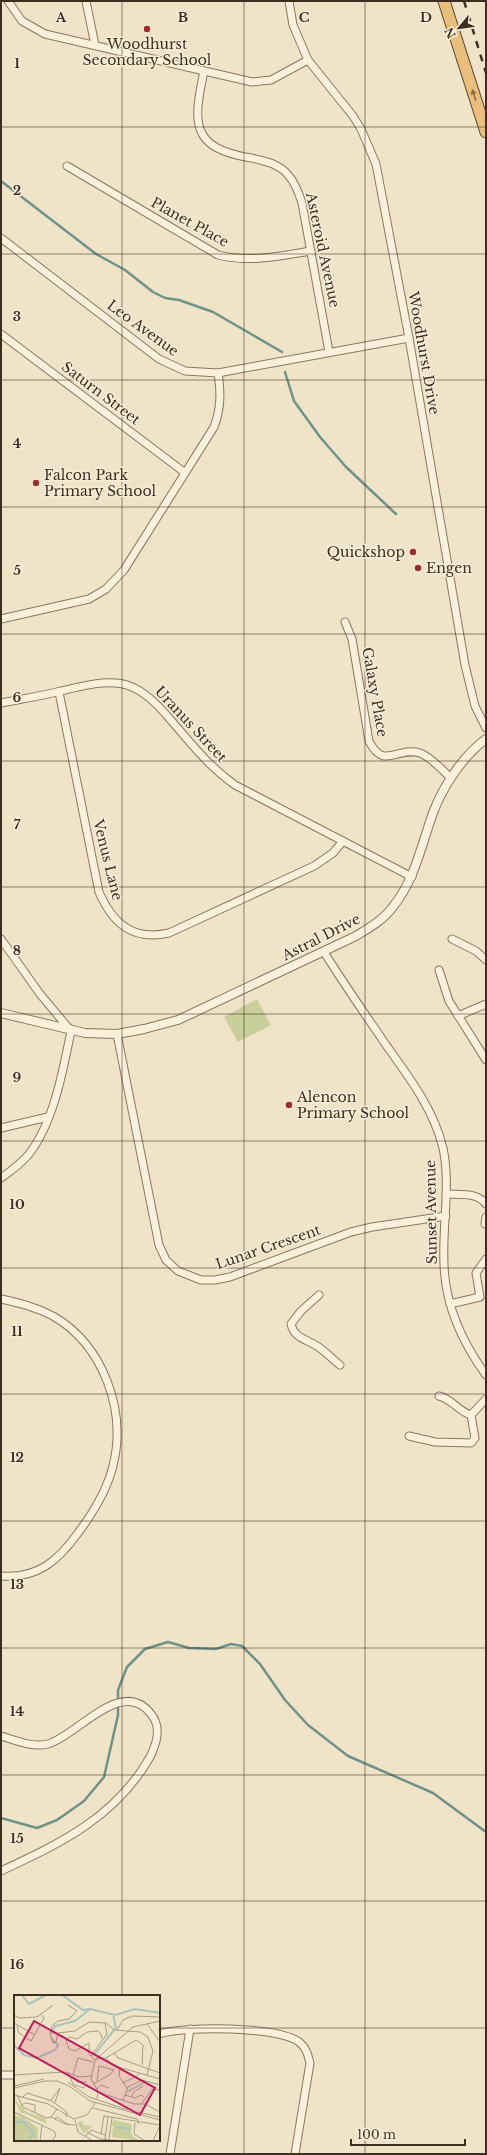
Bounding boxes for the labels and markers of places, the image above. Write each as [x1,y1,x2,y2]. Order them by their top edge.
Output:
marker: Woodhurst Secondary School [142,24,152,34]
place label: Woodhurst Secondary School [83,35,212,69]
place label: Falcon Park Primary School [44,466,157,500]
marker: Falcon Park Primary School [31,478,41,488]
place label: Quickshop [327,543,405,561]
marker: Quickshop [408,547,418,557]
place label: Engen [426,559,472,577]
marker: Engen [413,563,423,573]
place label: Alencon Primary School [296,1088,410,1122]
marker: Alencon Primary School [284,1100,294,1110]

